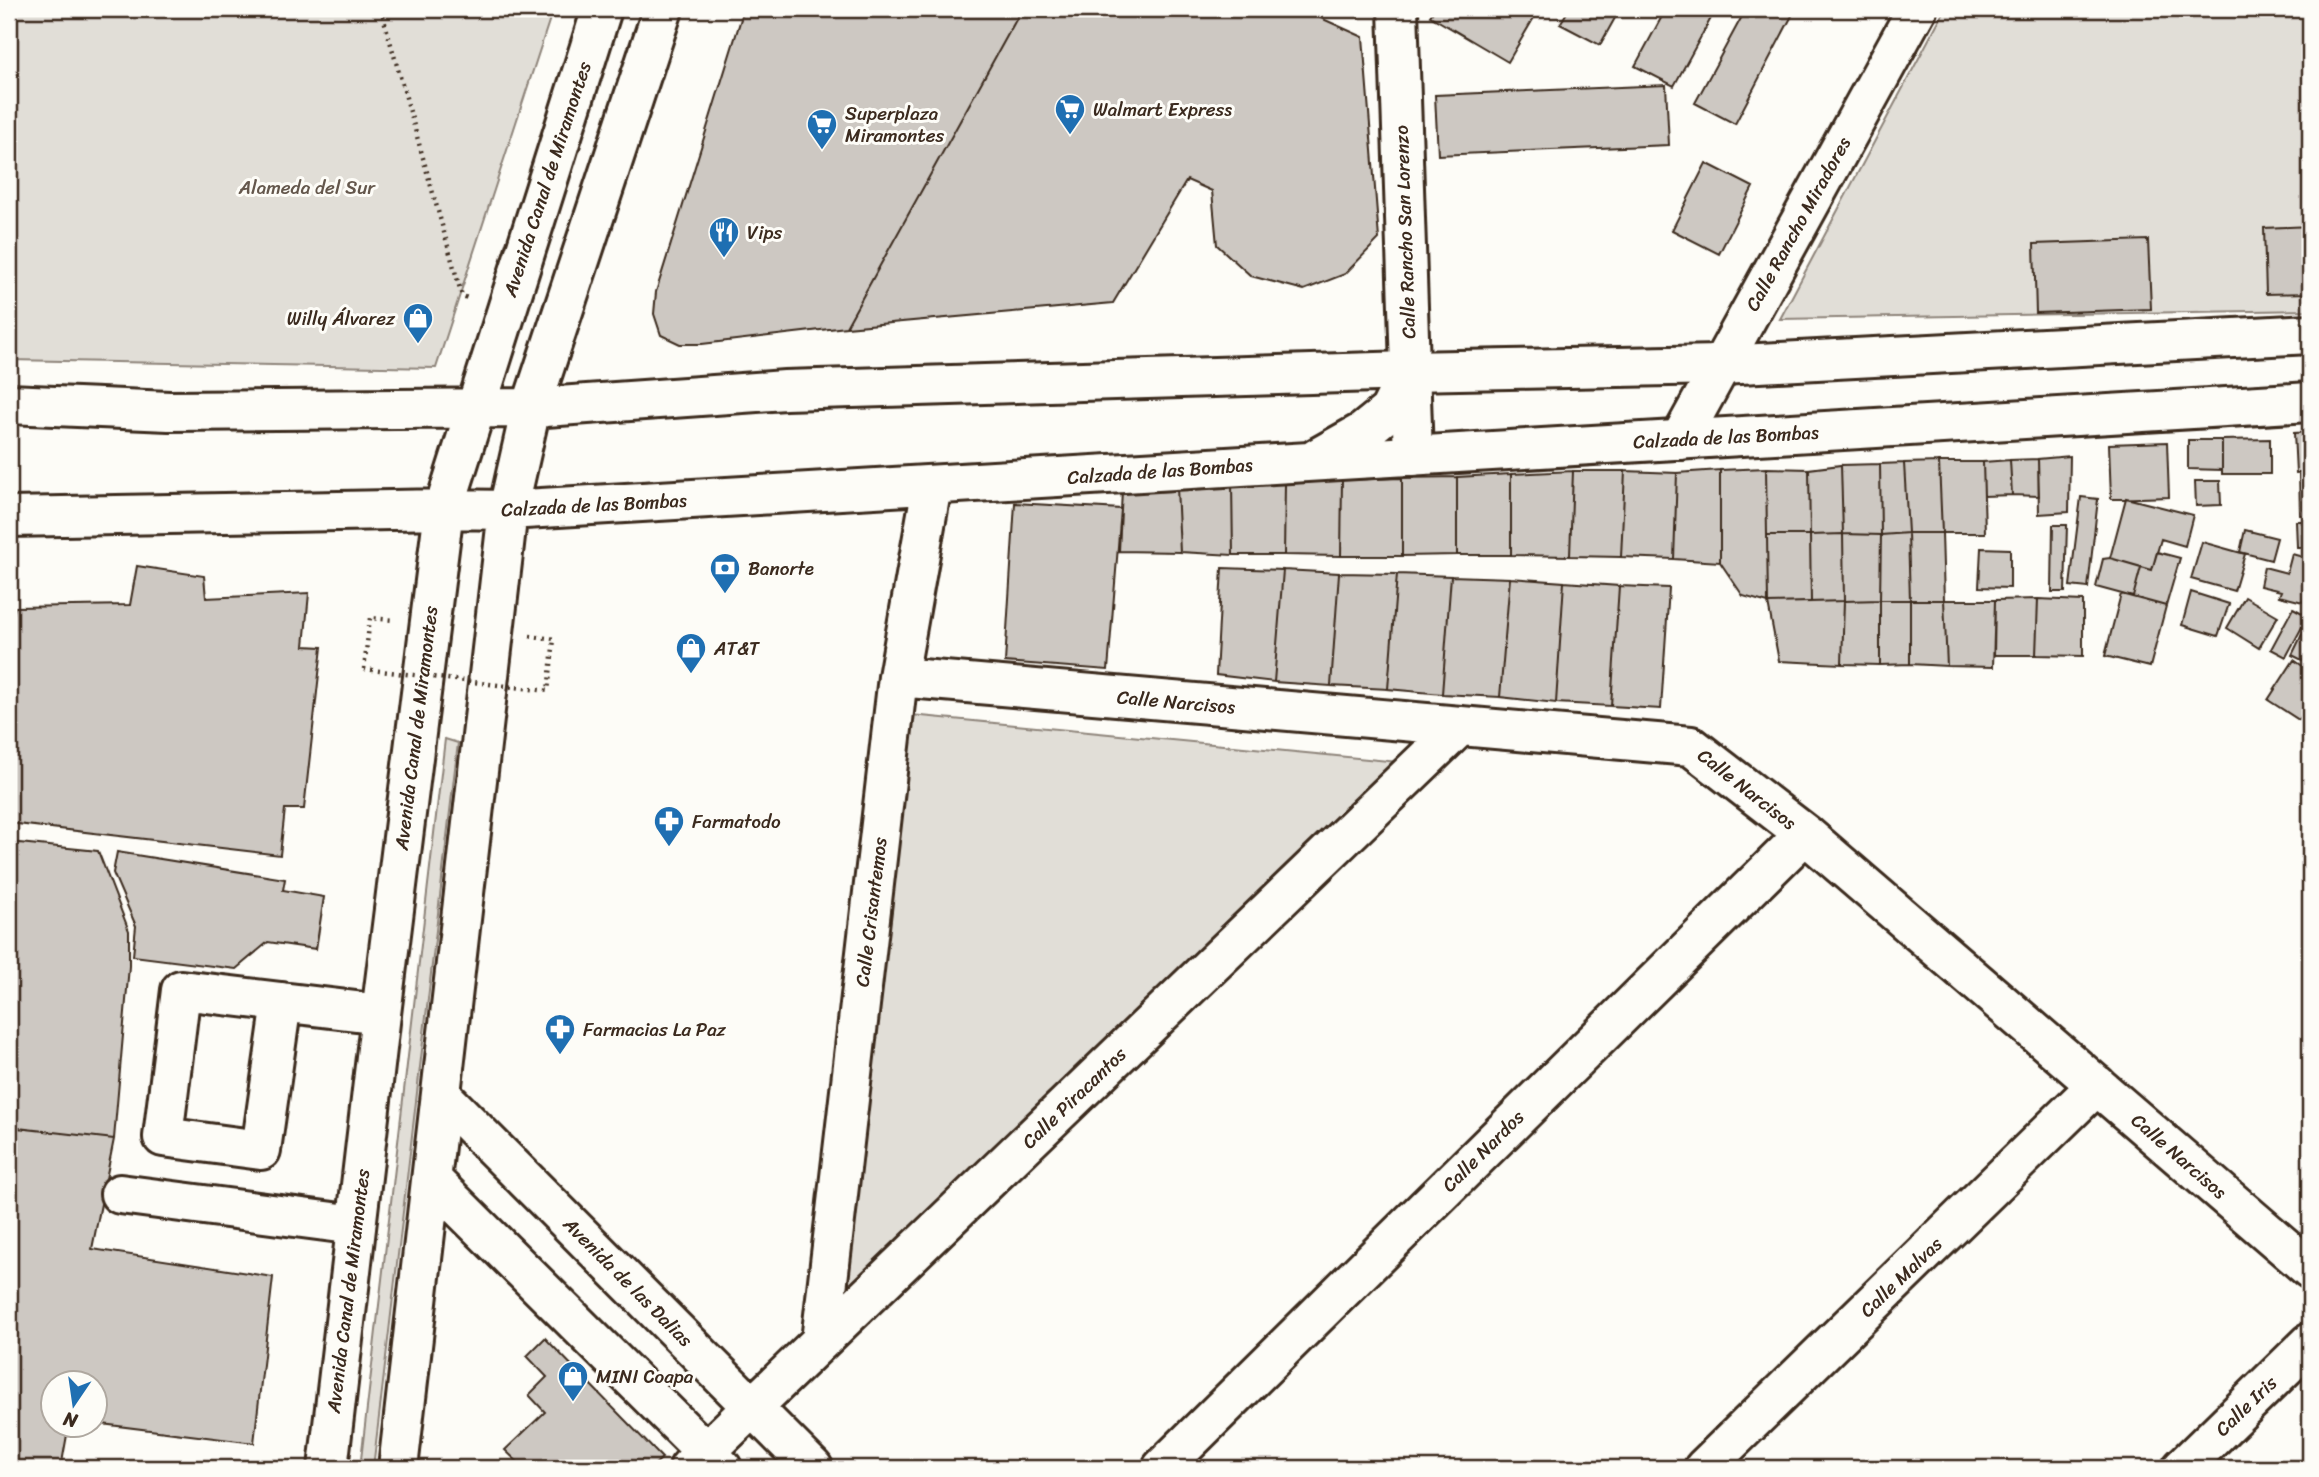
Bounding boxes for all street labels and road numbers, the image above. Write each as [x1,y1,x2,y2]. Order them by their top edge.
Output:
street label: Avenida Canal de Miramontes [493,57,601,302]
street label: Calle Rancho San Lorenzo [1385,124,1425,339]
street label: Calle Rancho Miradores [1736,130,1860,317]
street label: Calzada de las Bombas [1632,416,1820,458]
street label: Calzada de las Bombas [1066,448,1254,494]
street label: Calzada de las Bombas [500,484,688,526]
street label: Avenida Canal de Miramontes [385,604,447,853]
street label: Calle Narcisos [1116,680,1237,724]
street label: Calle Narcisos [1690,740,1804,839]
street label: Calle Crisantemos [845,835,897,989]
street label: Calle Piracantos [1014,1039,1134,1157]
street label: Calle Nardos [1434,1102,1532,1200]
street label: Calle Narcisos [2123,1105,2235,1207]
street label: Avenida Canal de Miramontes [317,1167,379,1416]
street label: Avenida de las Dalias [554,1208,701,1355]
street label: Calle Malvas [1852,1228,1950,1325]
street label: Calle Iris [2207,1367,2285,1444]

